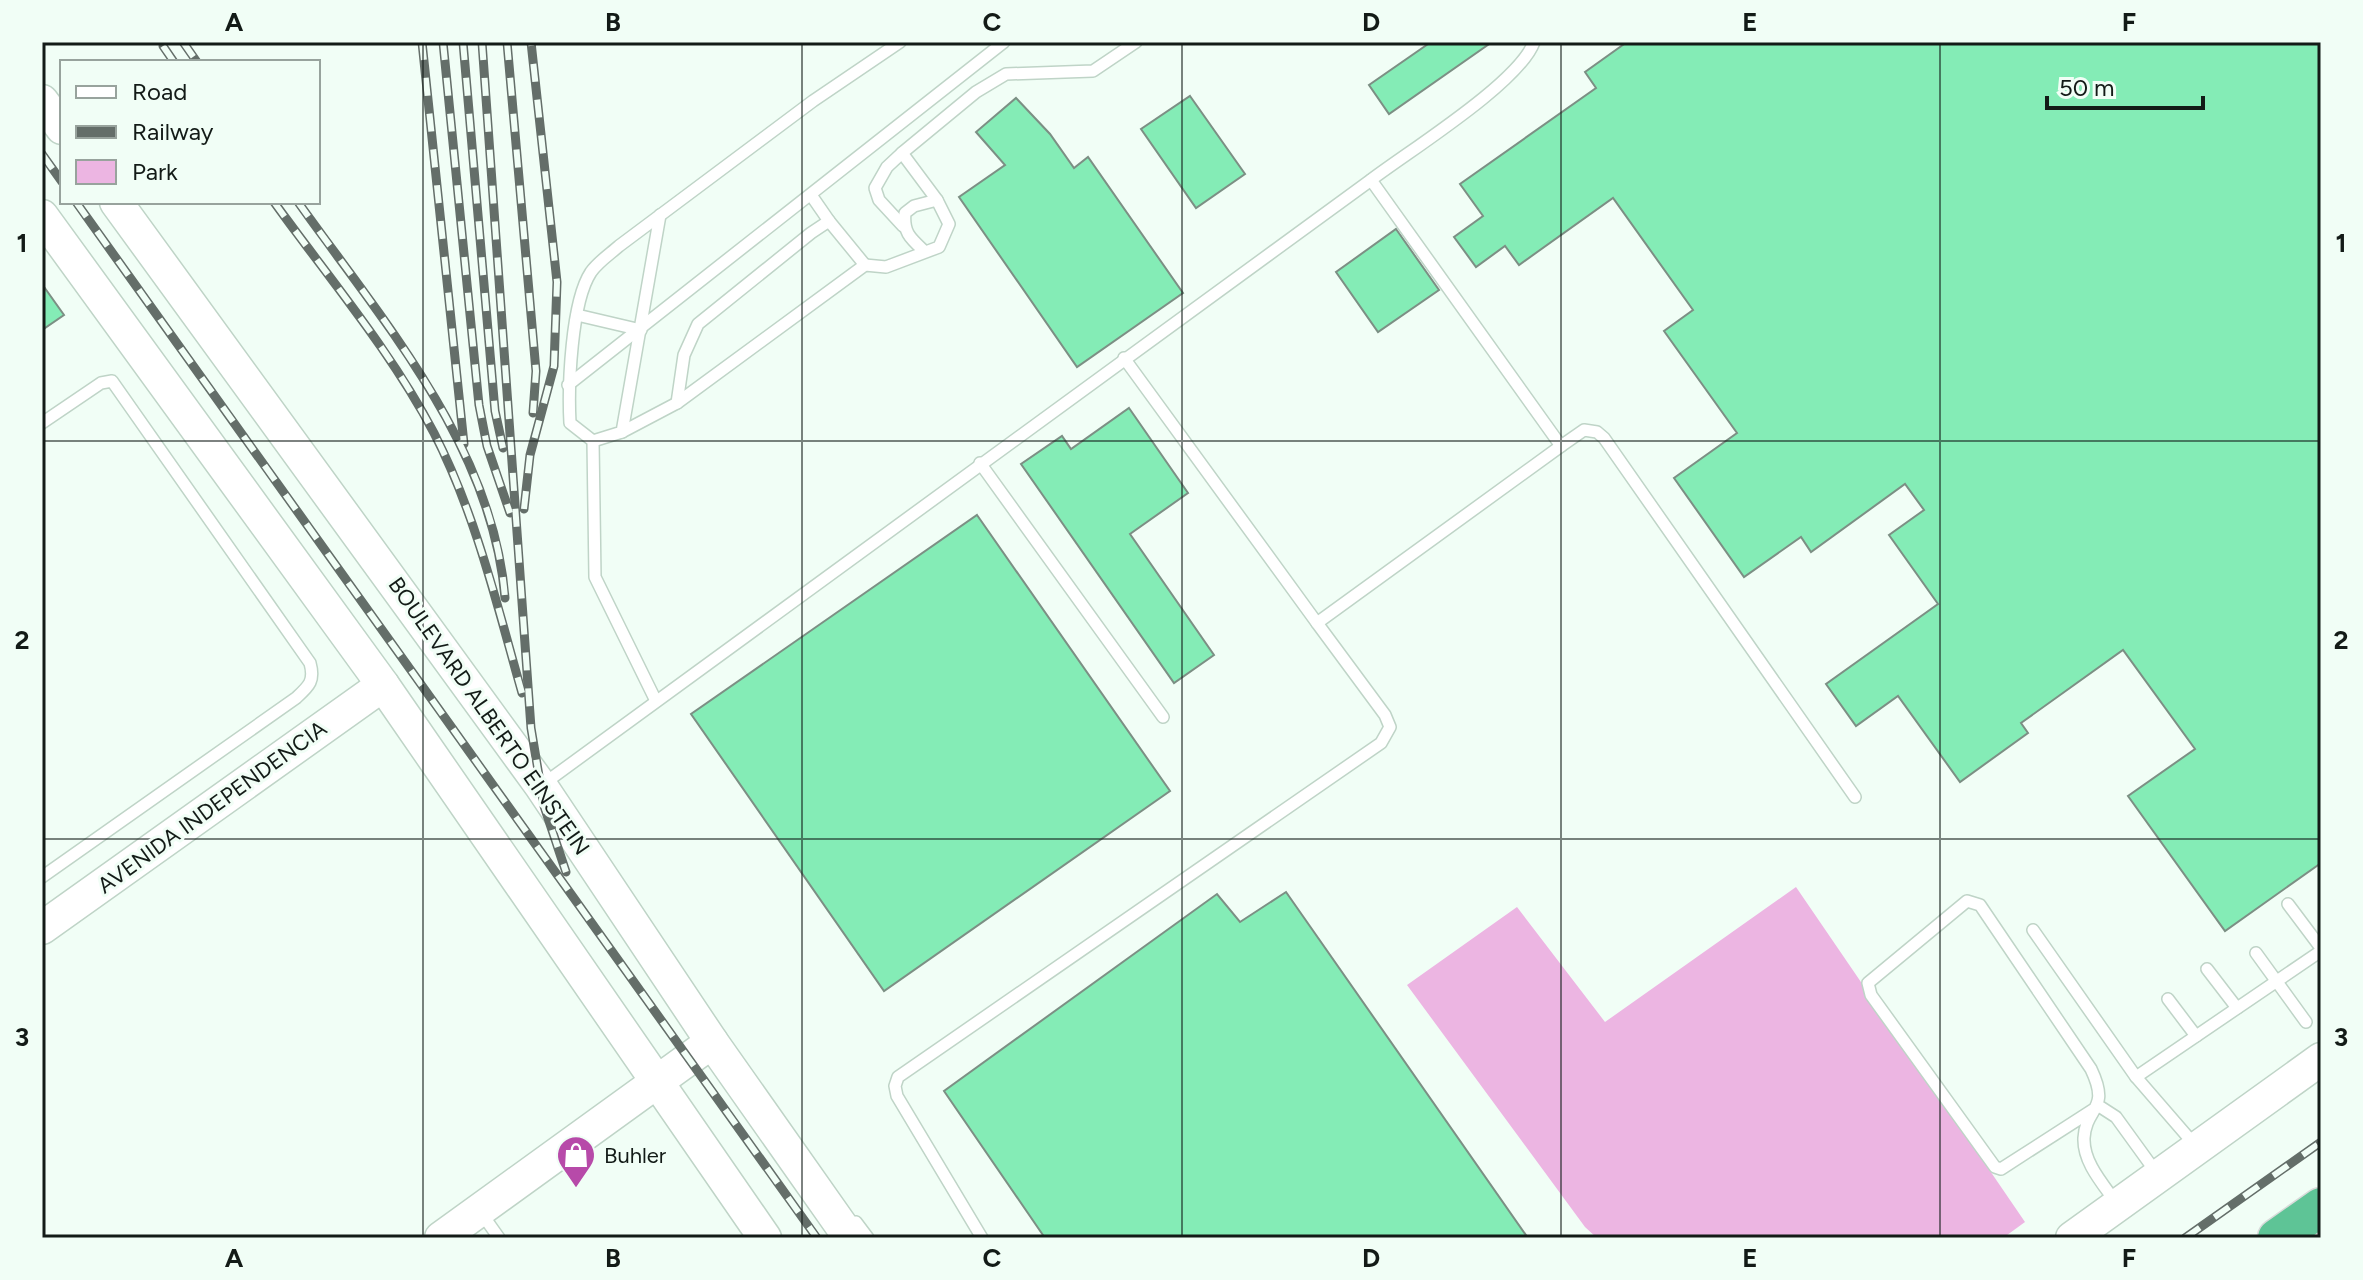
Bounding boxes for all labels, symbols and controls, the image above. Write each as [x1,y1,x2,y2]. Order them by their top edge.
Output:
text: A [225,6,244,38]
text: B [605,6,621,38]
text: C [983,6,1002,38]
text: D [1362,6,1380,38]
text: E [1742,6,1758,38]
text: F [2122,6,2136,38]
legend [60,60,320,204]
scale bar [2047,60,2203,110]
text: 50 m [2059,73,2115,102]
text: Road [132,77,187,106]
text: Railway [132,117,214,146]
text: Park [132,157,178,186]
text: 1 [17,227,27,259]
text: 1 [2336,227,2346,259]
street label: BOULEVARD ALBERTO EINSTEIN [382,572,596,860]
text: 2 [14,624,30,656]
text: 2 [2333,624,2349,656]
street label: AVENIDA INDEPENDENCIA [92,715,332,899]
text: 3 [15,1021,29,1053]
text: 3 [2334,1021,2348,1053]
shop icon: Buhler [555,1134,597,1189]
place label: Buhler [604,1142,667,1169]
text: A [225,1242,244,1274]
text: B [605,1242,621,1274]
text: C [983,1242,1002,1274]
text: D [1362,1242,1380,1274]
text: E [1742,1242,1758,1274]
text: F [2122,1242,2136,1274]

